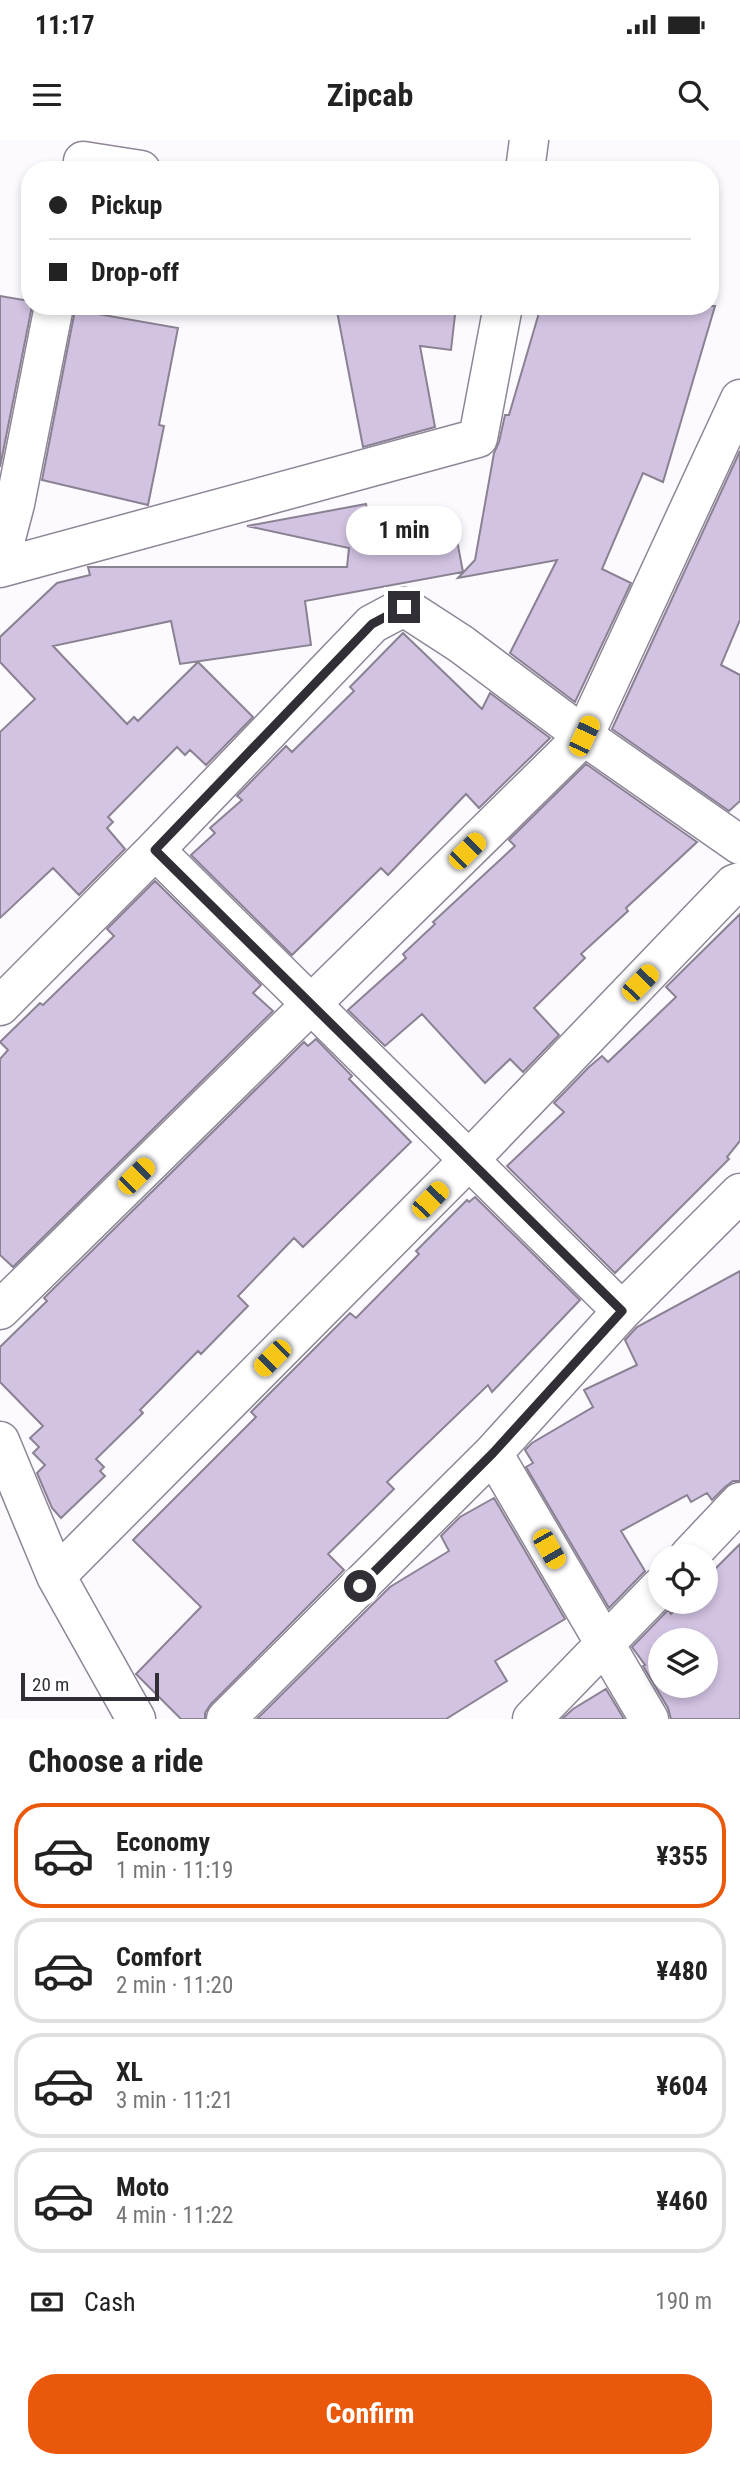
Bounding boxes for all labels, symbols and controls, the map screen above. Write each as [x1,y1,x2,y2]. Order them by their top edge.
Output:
text: 11:17 [35,10,95,40]
icon: menu [28,76,66,114]
text: Zipcab [327,76,413,114]
icon: search [674,76,712,114]
text: Pickup [91,190,162,220]
text: Drop-off [91,257,179,287]
callout: 1 min [346,505,462,554]
text: 1 min [378,517,430,544]
route end [388,591,420,623]
car [566,713,603,759]
car [445,829,490,873]
car [618,961,663,1005]
car [114,1154,159,1198]
car [408,1178,453,1222]
car [250,1336,295,1380]
car [530,1526,569,1572]
map controls [648,1544,718,1698]
button: locate [648,1544,718,1614]
route start [344,1570,376,1602]
button: layers [648,1628,718,1698]
scale bar [21,1670,159,1702]
text: 20 m [32,1673,69,1696]
text: Choose a ride [28,1742,203,1780]
icon: car [32,1824,95,1887]
text: Economy [116,1827,210,1857]
text: ¥355 [656,1841,708,1871]
text: 1 min · 11:19 [116,1857,233,1884]
icon: car [32,1939,95,2002]
text: Comfort [116,1942,202,1972]
text: ¥480 [656,1956,708,1986]
text: 2 min · 11:20 [116,1972,233,1999]
icon: car [32,2054,95,2117]
text: XL [116,2057,143,2087]
text: ¥604 [656,2071,708,2101]
text: 3 min · 11:21 [116,2087,233,2114]
icon: car [32,2169,95,2232]
text: Moto [116,2172,169,2202]
text: ¥460 [656,2186,708,2216]
text: 4 min · 11:22 [116,2202,233,2229]
icon: cash [28,2283,66,2321]
text: Cash [84,2287,136,2317]
text: 190 m [655,2288,712,2315]
button: Confirm [28,2374,712,2454]

